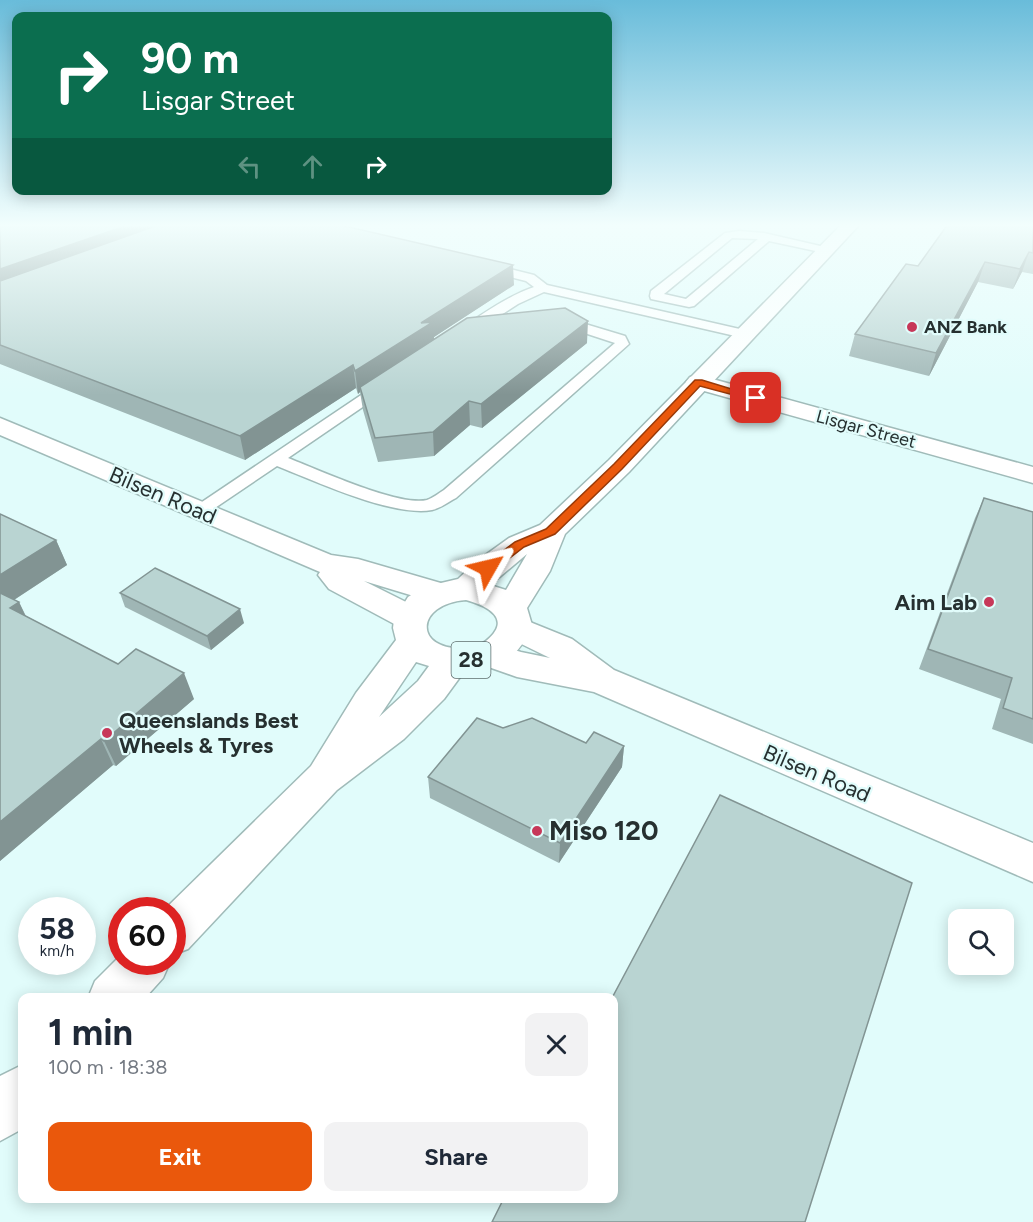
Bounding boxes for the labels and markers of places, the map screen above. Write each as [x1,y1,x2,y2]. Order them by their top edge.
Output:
place label: ANZ Bank [924,316,1007,338]
marker: ANZ Bank [905,320,919,334]
pin [730,372,781,423]
place label: Aim Lab [894,589,977,616]
marker: Aim Lab [982,595,996,609]
place label: Queenslands Best Wheels & Tyres [119,707,299,759]
marker: Queenslands Best Wheels & Tyres [100,726,114,740]
place label: Miso 120 [549,814,658,847]
marker: Miso 120 [530,824,544,838]

